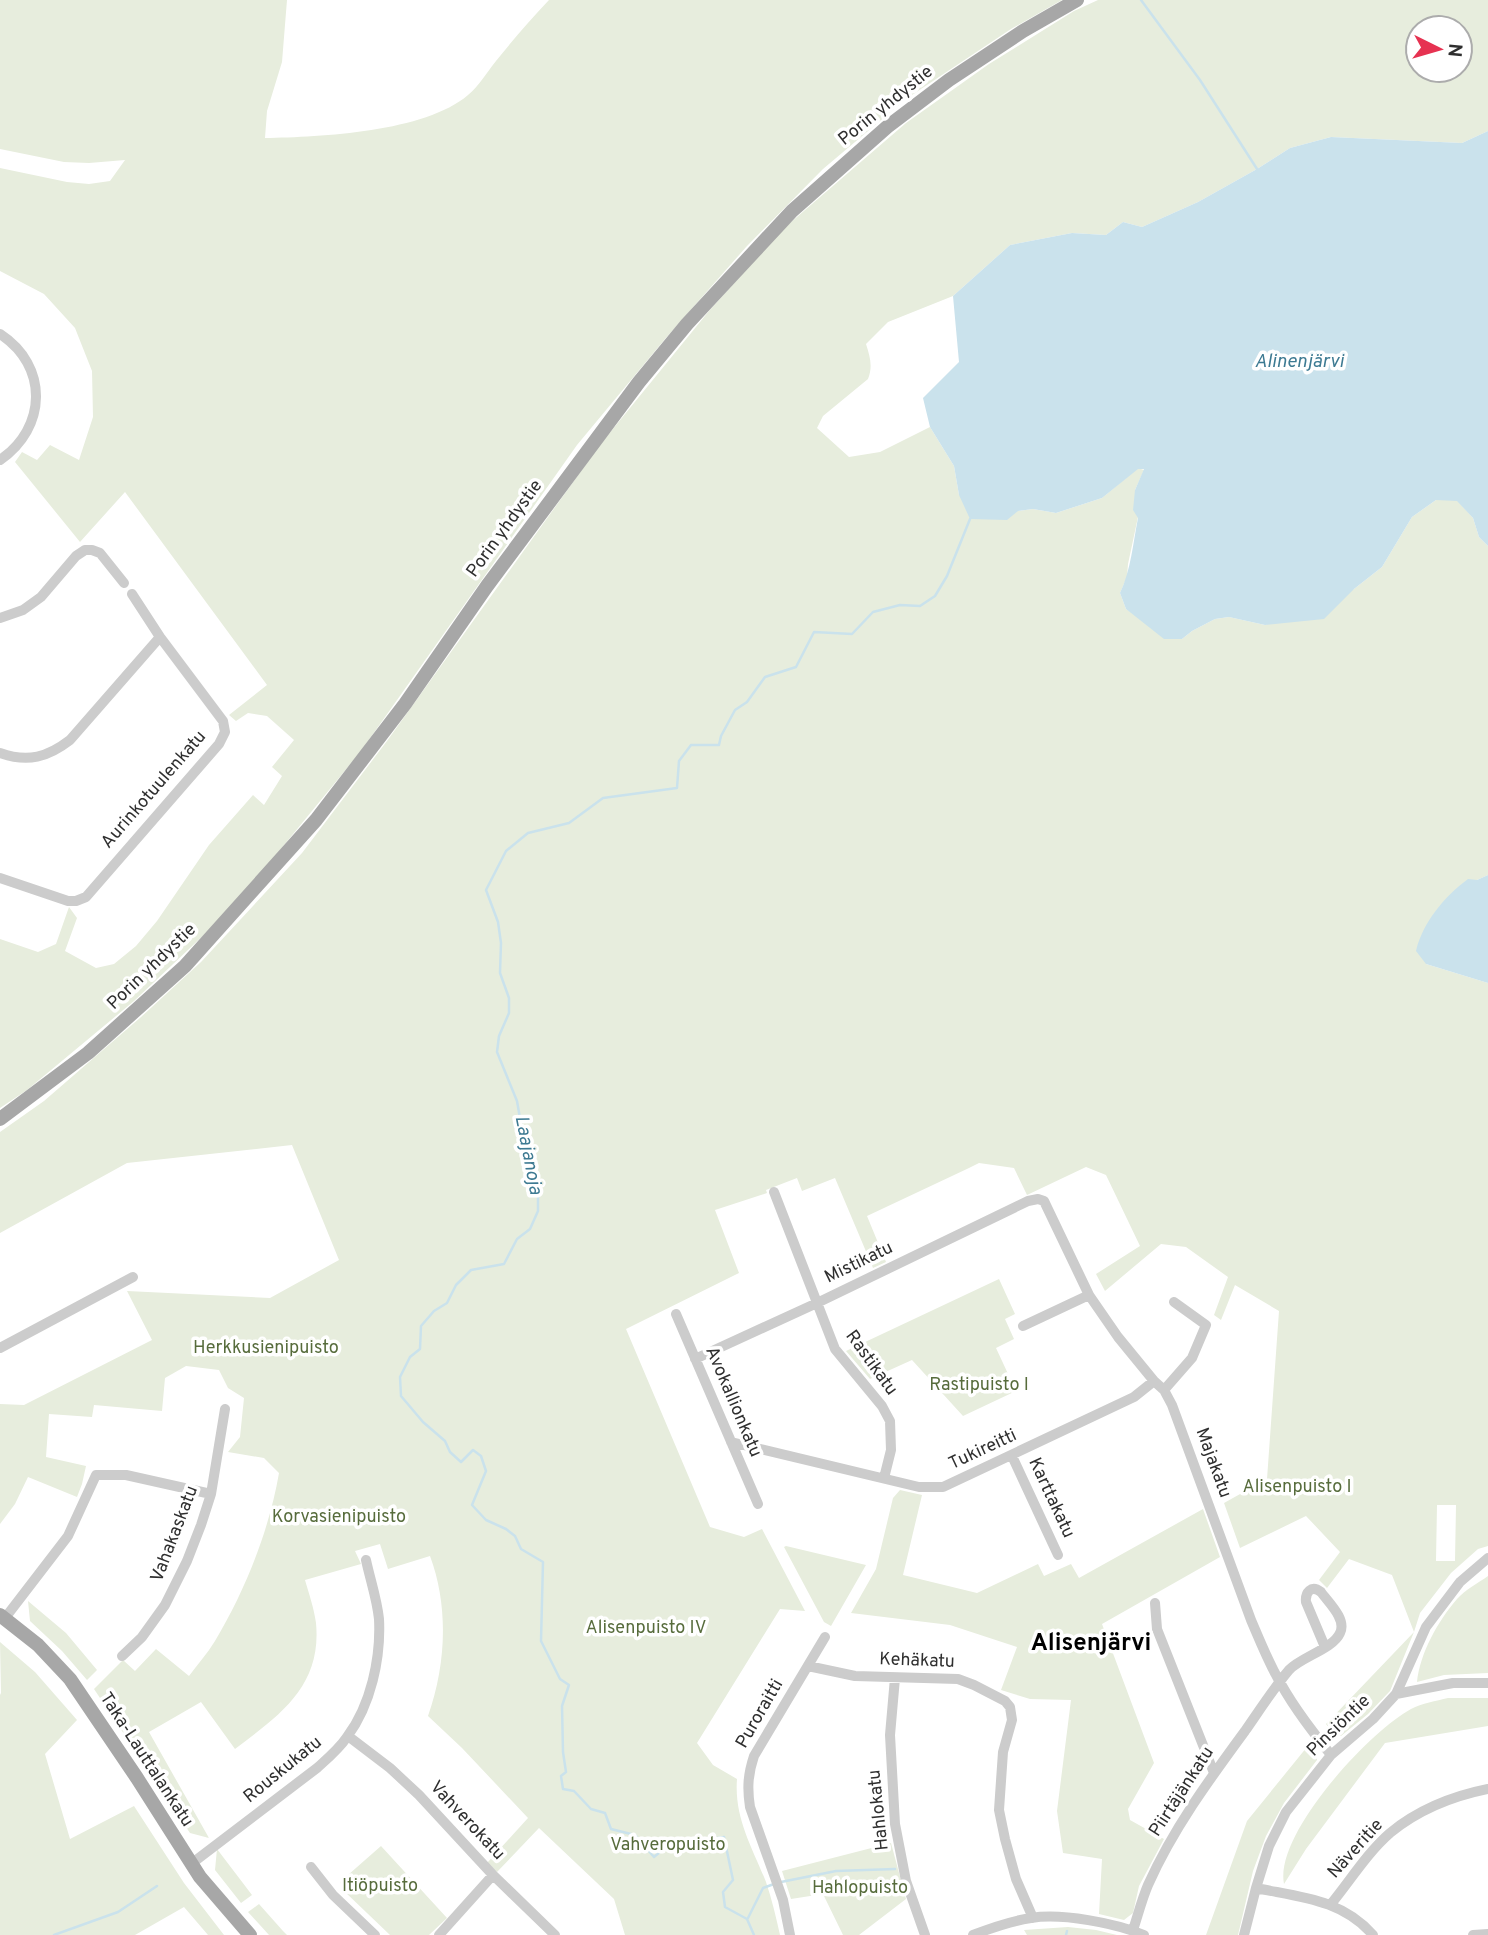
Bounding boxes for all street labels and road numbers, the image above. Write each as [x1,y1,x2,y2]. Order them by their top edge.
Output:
street label: Porin yhdystie [834,61,938,151]
street label: Porin yhdystie [462,476,548,582]
street label: Aurinkotuulenkatu [96,726,212,854]
street label: Porin yhdystie [103,919,201,1015]
street label: Mistikatu [821,1237,897,1289]
street label: Rastikatu [840,1326,902,1400]
street label: Avokallionkatu [699,1343,767,1461]
street label: Tukireitti [945,1424,1021,1476]
street label: Majakatu [1190,1425,1236,1501]
street label: Karttakatu [1022,1454,1080,1542]
street label: Vahakaskatu [146,1483,204,1585]
street label: Kehäkatu [879,1648,955,1674]
street label: Puroraitti [731,1675,789,1753]
street label: Taka-Lauttalankatu [94,1688,198,1832]
street label: Pinsiöntie [1302,1690,1376,1762]
street label: Rouskukatu [239,1731,327,1809]
street label: Piirtäjänkatu [1144,1743,1220,1841]
street label: Hahlokatu [863,1768,895,1852]
street label: Vahverokatu [424,1776,510,1866]
street label: Näveritie [1323,1814,1389,1884]

